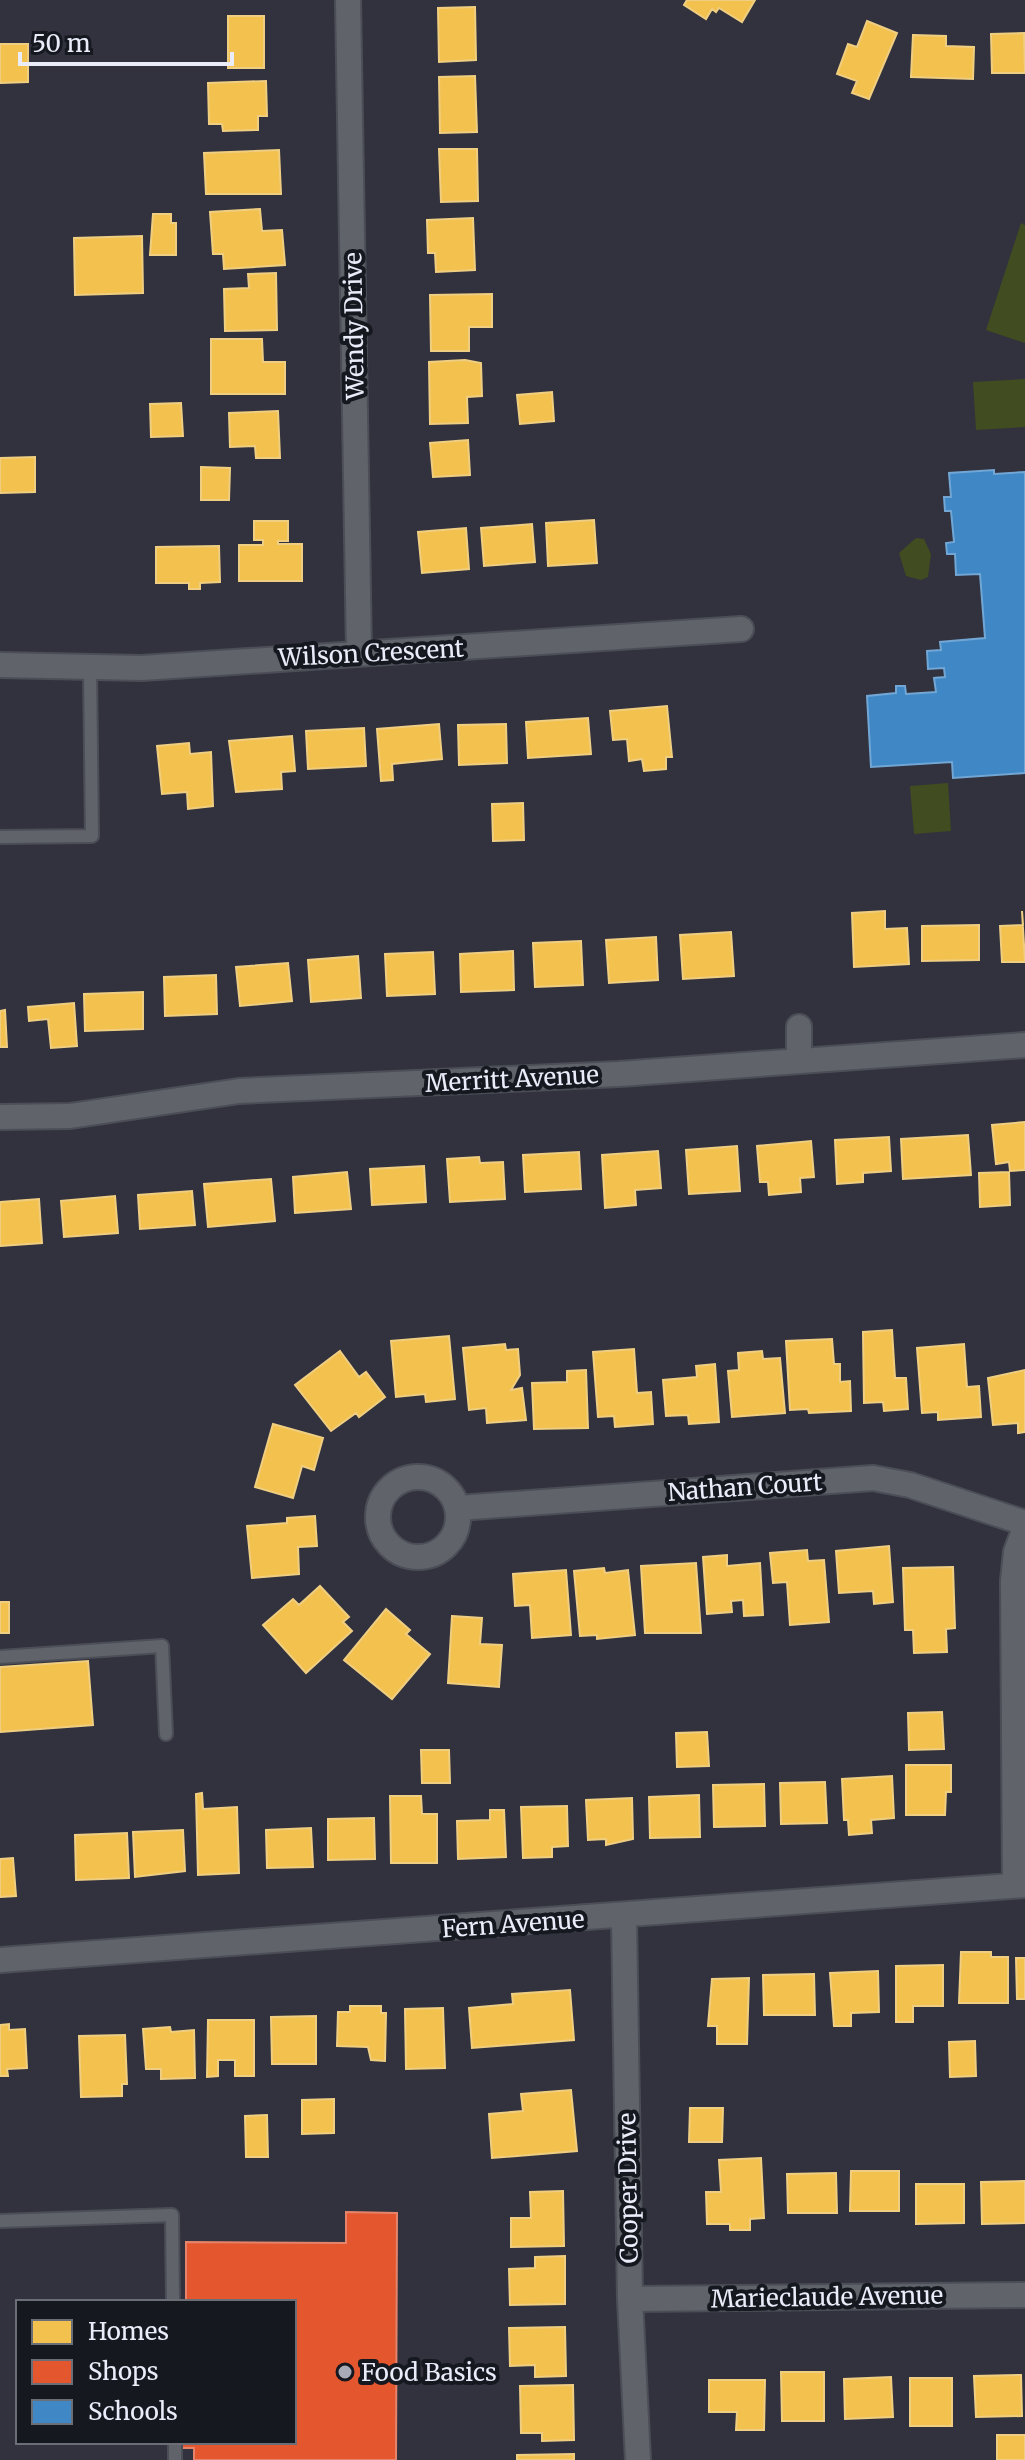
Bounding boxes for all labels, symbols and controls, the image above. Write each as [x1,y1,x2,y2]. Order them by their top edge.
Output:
scale bar [20,16,232,66]
text: 50 m [32,28,91,59]
street label: Wendy Drive [337,252,371,401]
street label: Wilson Crescent [276,633,465,673]
street label: Merritt Avenue [424,1059,600,1099]
street label: Nathan Court [667,1466,824,1508]
street label: Fern Avenue [441,1904,585,1944]
street label: Cooper Drive [611,2112,645,2264]
street label: Marieclaude Avenue [711,2279,943,2315]
legend [16,2300,296,2444]
text: Homes [88,2316,169,2347]
text: Shops [88,2356,159,2387]
place label: Food Basics [361,2357,497,2388]
marker: Food Basics [336,2363,354,2381]
text: Schools [88,2396,178,2427]

